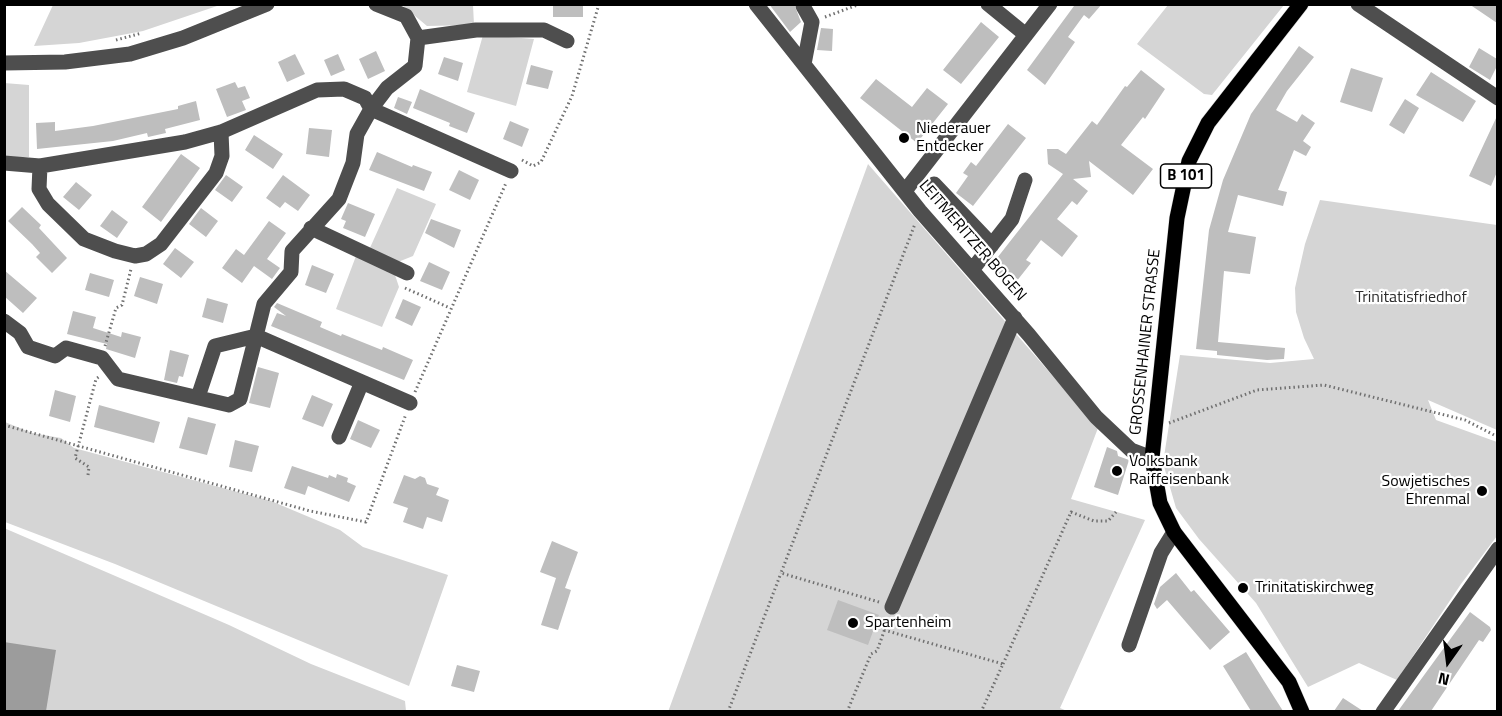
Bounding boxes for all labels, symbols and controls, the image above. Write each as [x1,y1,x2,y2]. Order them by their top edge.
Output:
place label: Niederauer Entdecker [916,119,991,157]
marker: Niederauer Entdecker [897,131,911,145]
road number: B 101 [1160,164,1212,188]
street label: LEITMERITZER BOGEN [914,177,1030,305]
street label: GROSSENHAINER STRASSE [1127,248,1165,436]
park label: Trinitatisfriedhof [1355,288,1467,308]
place label: Volksbank Raiffeisenbank [1129,452,1229,490]
marker: Volksbank Raiffeisenbank [1110,464,1124,478]
place label: Sowjetisches Ehrenmal [1382,472,1470,510]
marker: Sowjetisches Ehrenmal [1475,484,1489,498]
place label: Trinitatiskirchweg [1255,578,1374,598]
marker: Trinitatiskirchweg [1236,581,1250,595]
place label: Spartenheim [865,613,951,633]
marker: Spartenheim [846,616,860,630]
north arrow [1418,632,1478,692]
text: N [1435,666,1452,692]

